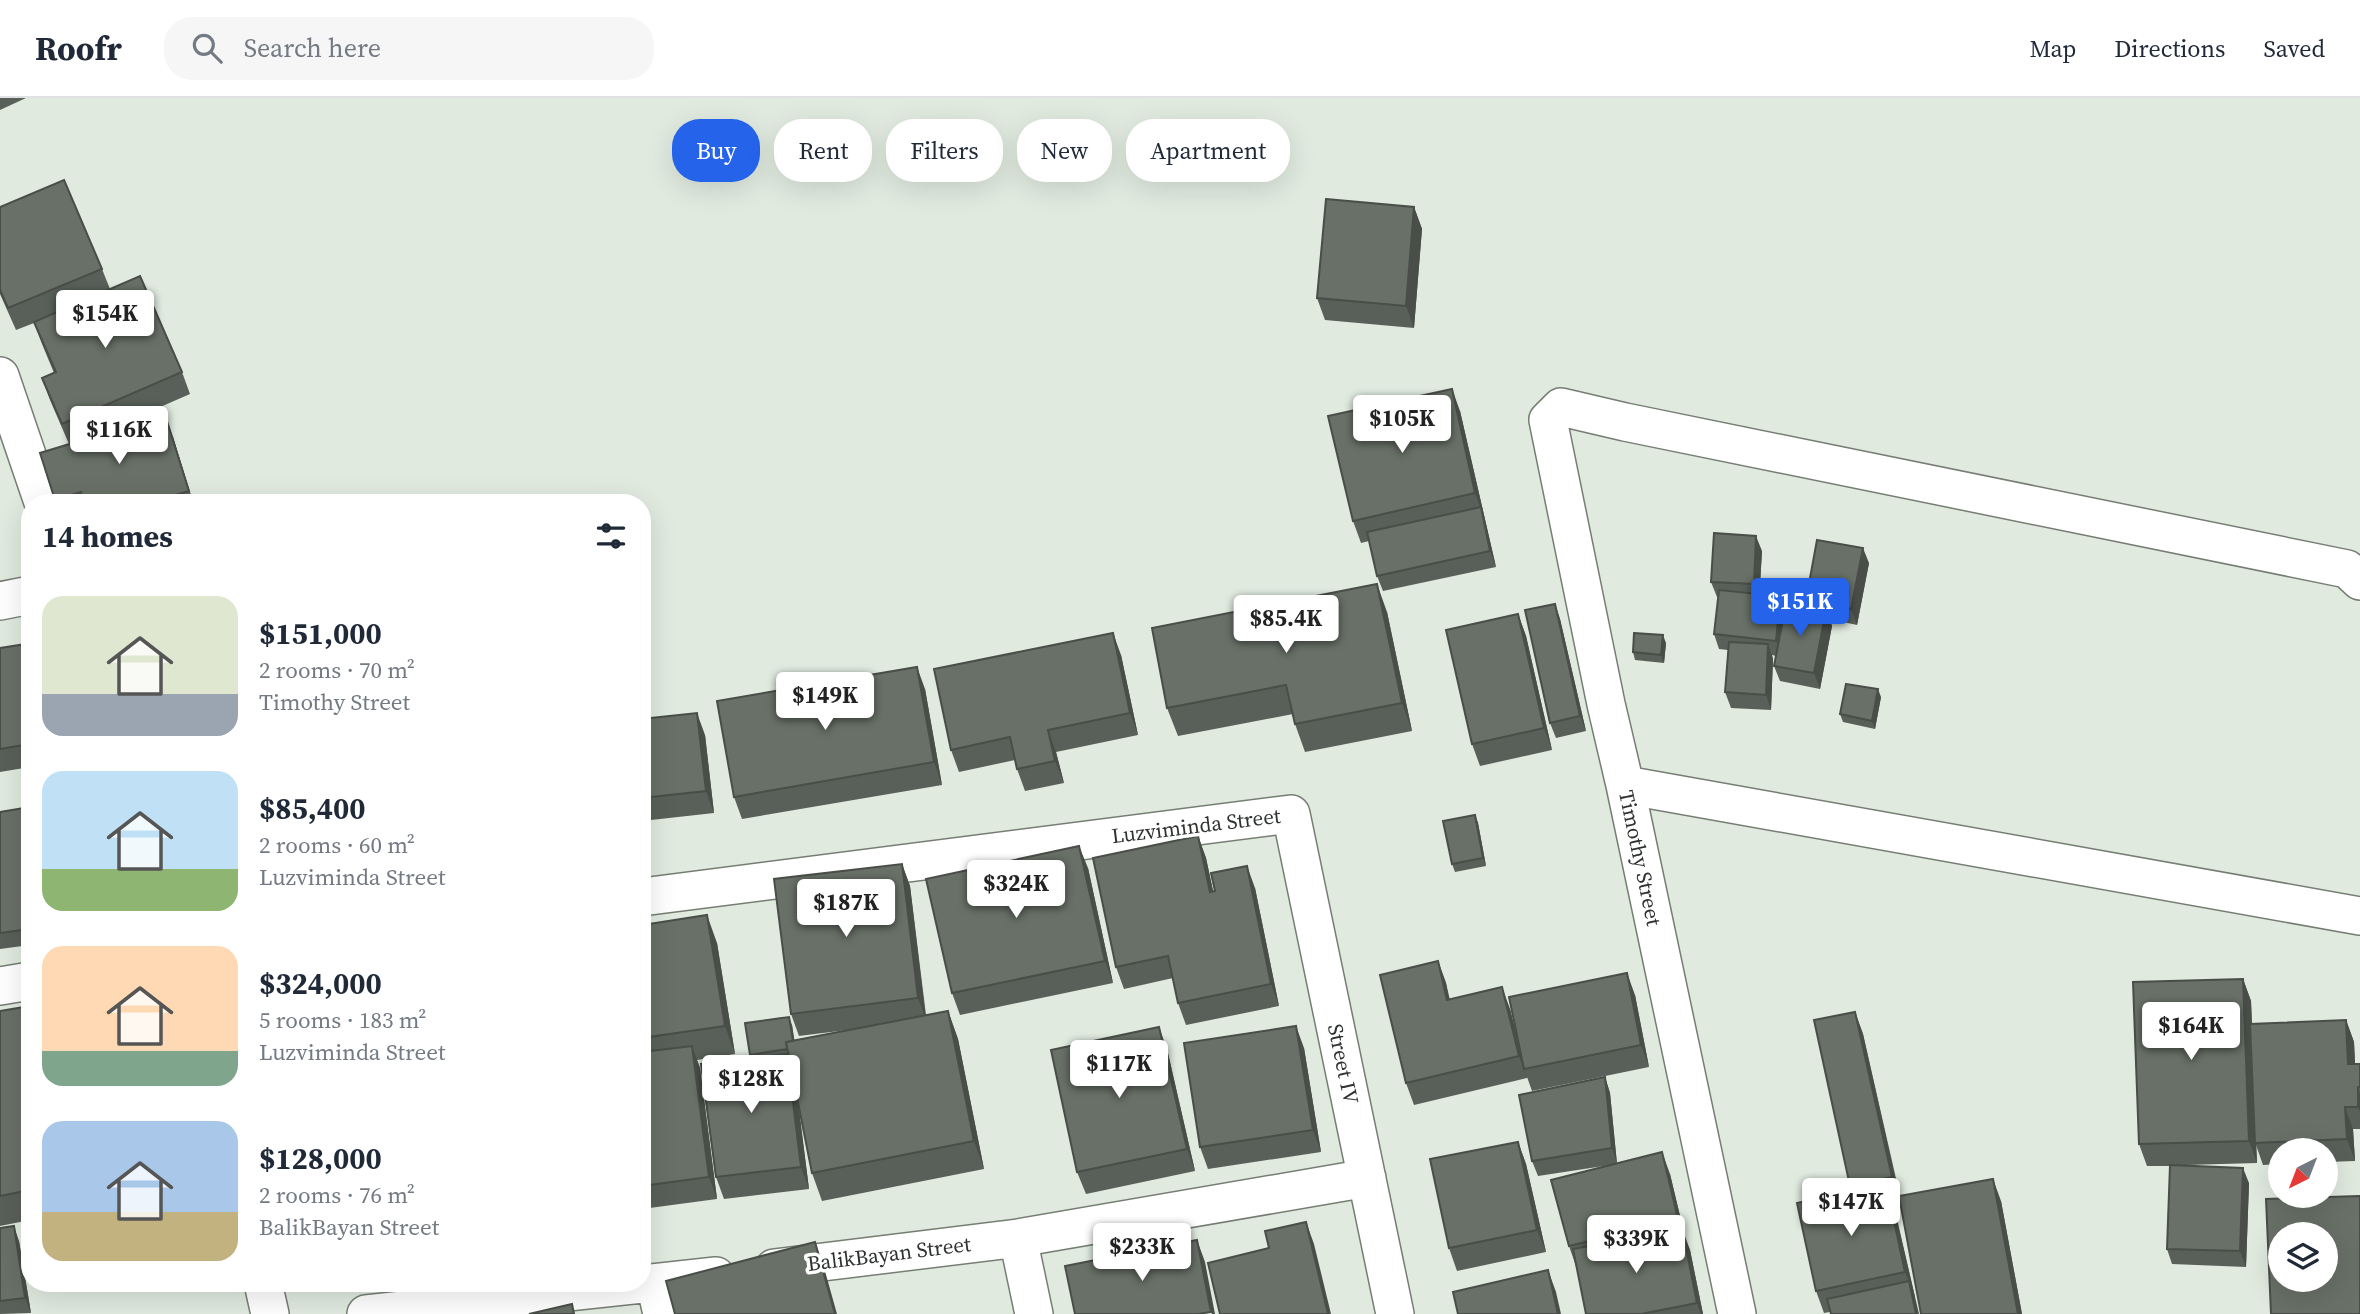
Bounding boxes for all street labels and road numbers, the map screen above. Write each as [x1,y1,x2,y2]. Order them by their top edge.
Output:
street label: Timothy Street [1612,787,1669,929]
street label: Luzviminda Street [1110,801,1282,850]
street label: Street IV [1321,1021,1366,1107]
street label: BalikBayan Street [806,1229,973,1278]

